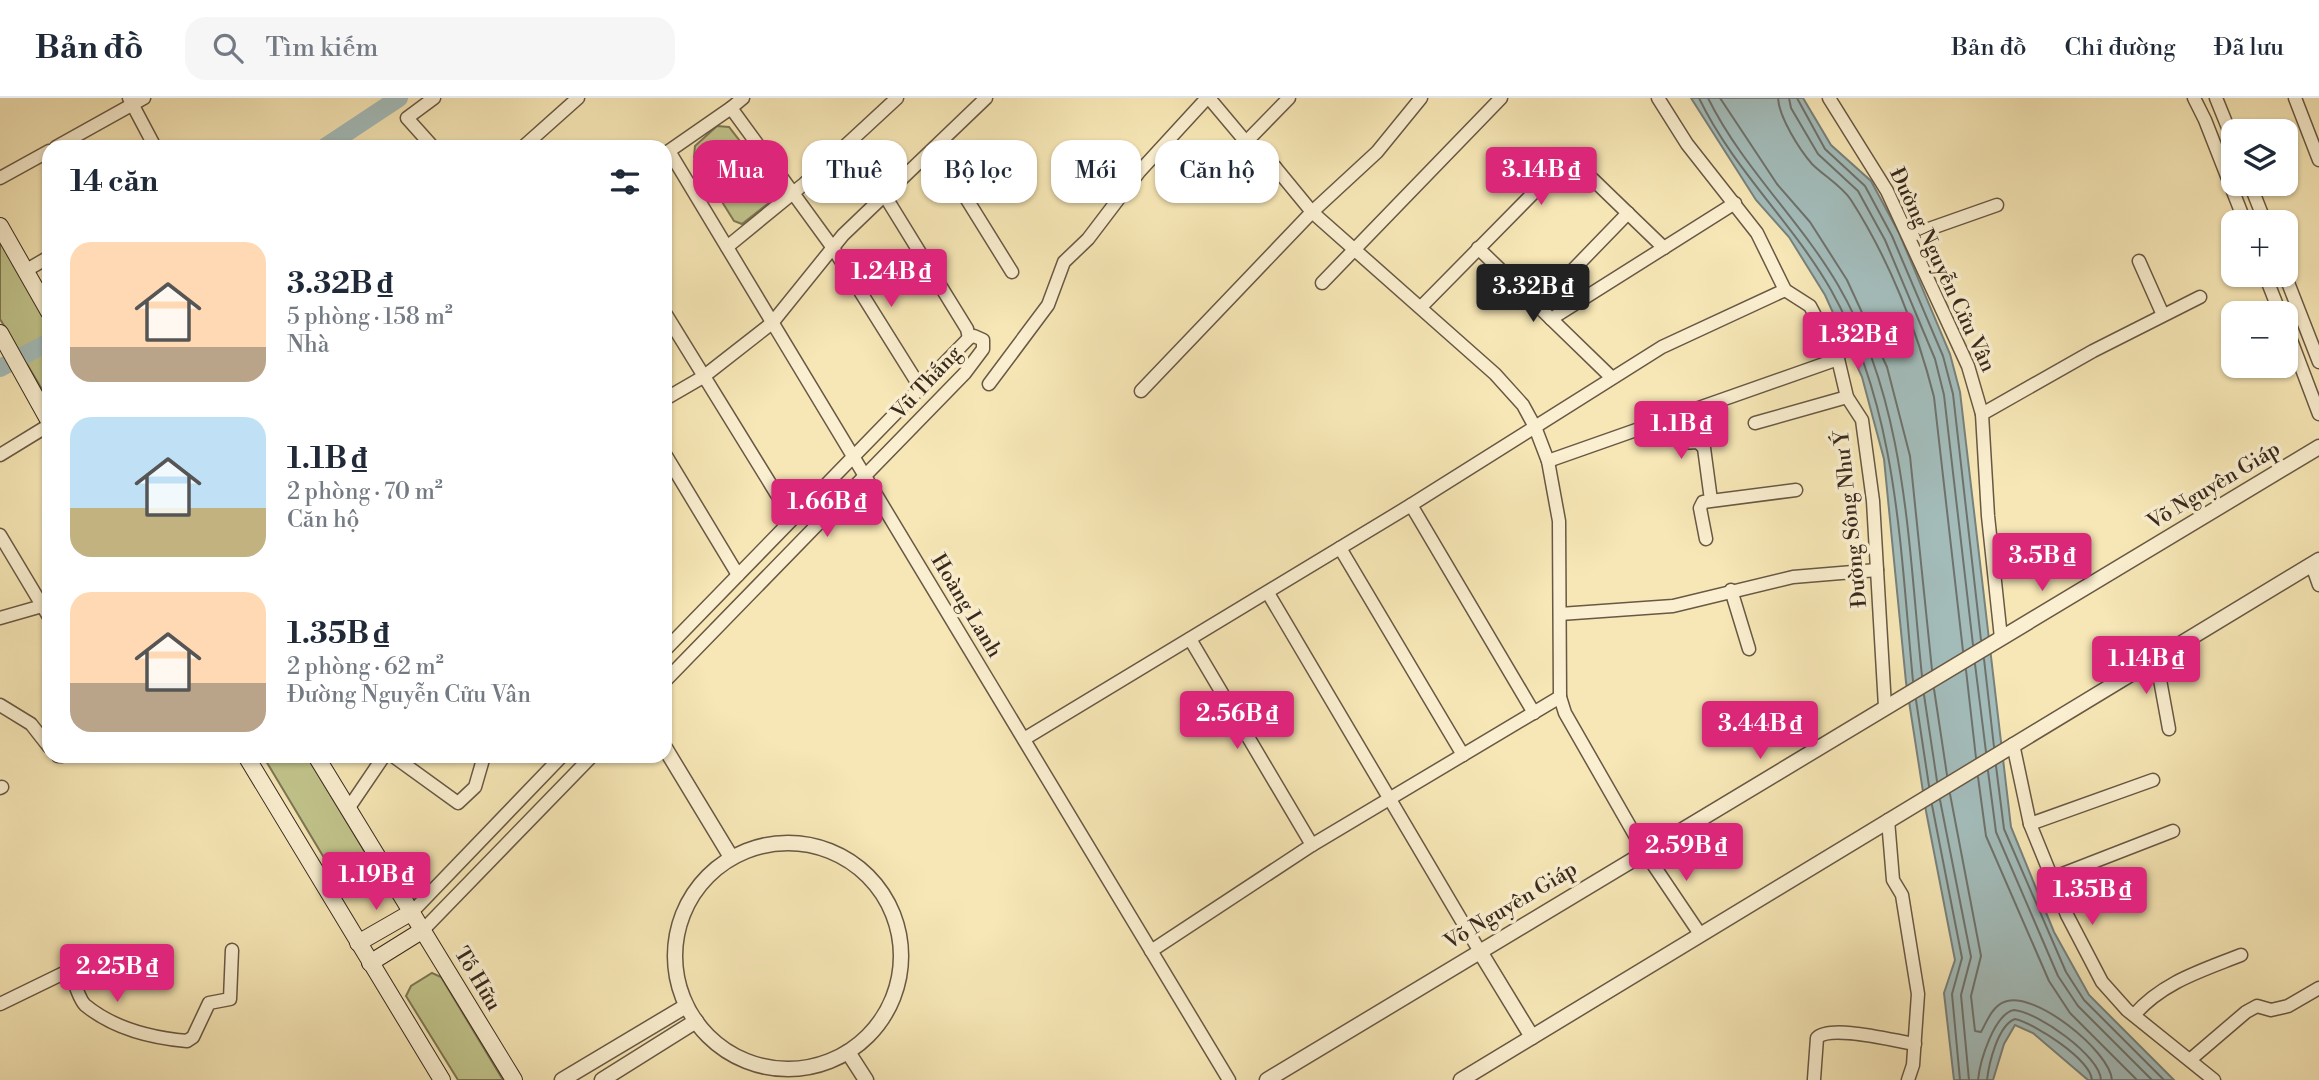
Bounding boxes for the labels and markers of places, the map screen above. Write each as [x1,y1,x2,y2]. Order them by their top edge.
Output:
pin: 3.14B ₫ [1476,148,1606,207]
pin: 1.24B ₫ [826,250,956,309]
pin: 3.32B ₫ [1468,264,1598,324]
pin: 1.32B ₫ [1793,313,1923,372]
pin: 1.1B ₫ [1624,402,1738,461]
pin: 1.66B ₫ [762,480,892,539]
pin: 3.5B ₫ [1985,533,2099,593]
pin: 1.14B ₫ [2081,636,2211,696]
pin: 2.56B ₫ [1172,692,1302,751]
pin: 3.44B ₫ [1695,702,1825,761]
pin: 2.59B ₫ [1621,824,1751,883]
pin: 1.19B ₫ [311,852,441,912]
pin: 1.35B ₫ [2027,868,2157,927]
pin: 2.25B ₫ [52,944,182,1004]

